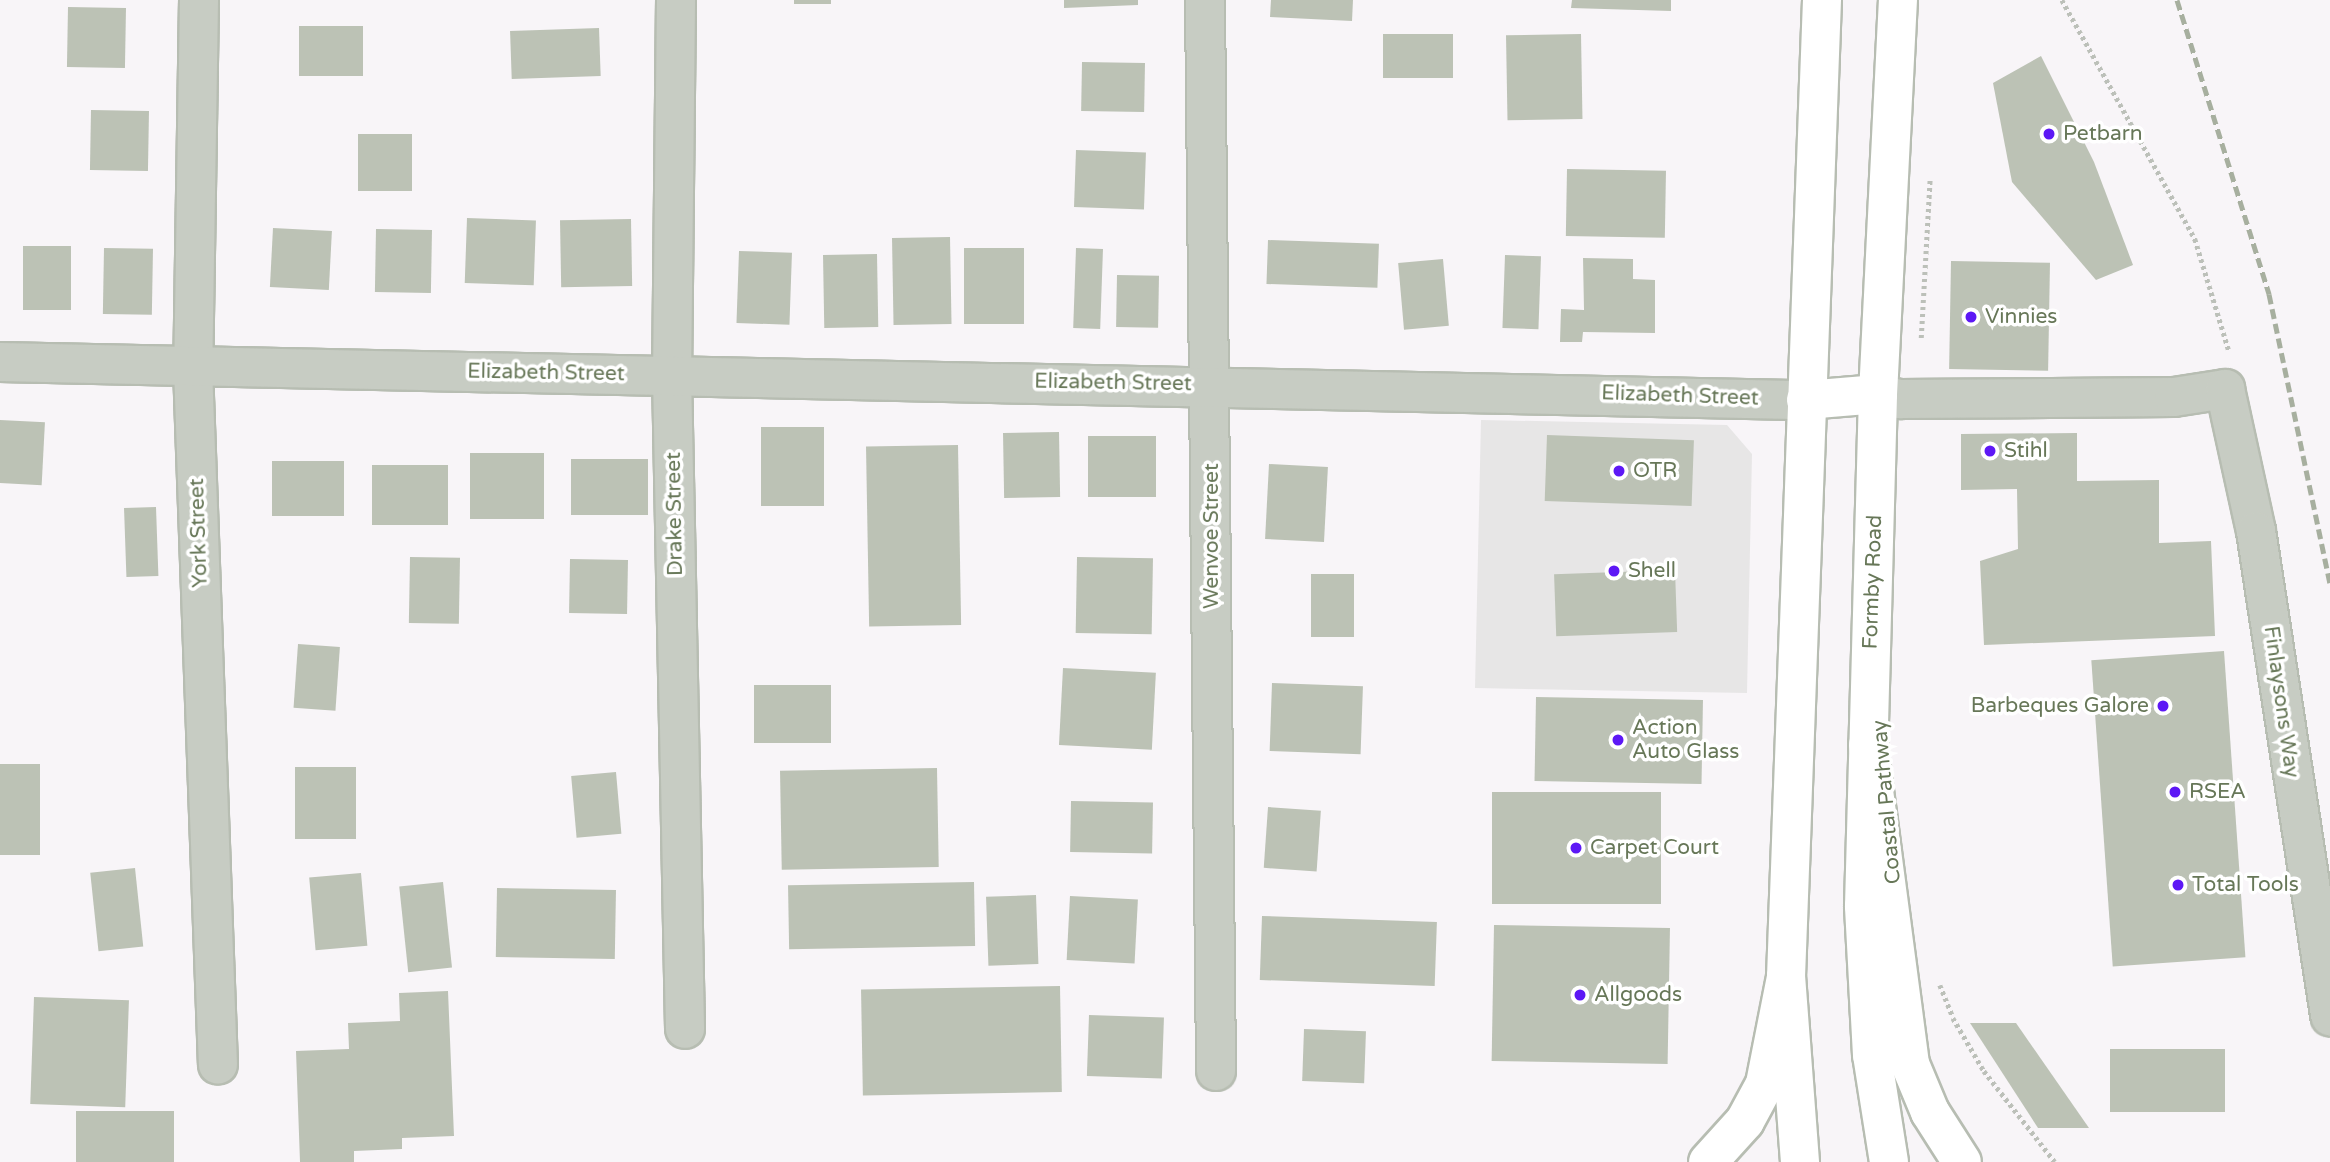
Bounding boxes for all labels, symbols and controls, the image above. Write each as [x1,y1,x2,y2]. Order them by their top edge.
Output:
place label: Petbarn [2063,121,2143,147]
marker: Petbarn [2041,126,2057,142]
place label: Vinnies [1985,304,2057,330]
marker: Vinnies [1963,309,1979,325]
street label: Elizabeth Street [467,359,625,387]
street label: Elizabeth Street [1034,369,1192,397]
street label: Elizabeth Street [1601,381,1759,411]
place label: Stihl [2004,438,2048,464]
marker: Stihl [1982,443,1998,459]
street label: Drake Street [661,452,689,576]
place label: OTR [1633,458,1677,484]
street label: Wenvoe Street [1199,463,1225,609]
marker: OTR [1611,463,1627,479]
street label: York Street [184,478,214,588]
street label: Formby Road [1858,514,1888,650]
place label: Shell [1628,558,1676,584]
marker: Shell [1606,563,1622,579]
street label: Finlaysons Way [2258,624,2304,780]
place label: Barbeques Galore [1971,693,2149,719]
marker: Barbeques Galore [2155,698,2171,714]
place label: Action Auto Glass [1632,715,1739,765]
street label: Coastal Pathway [1867,719,1907,885]
marker: Action Auto Glass [1610,732,1626,748]
place label: RSEA [2189,779,2246,805]
marker: RSEA [2167,784,2183,800]
place label: Carpet Court [1590,835,1719,861]
marker: Carpet Court [1568,840,1584,856]
place label: Total Tools [2192,872,2299,898]
marker: Total Tools [2170,877,2186,893]
place label: Allgoods [1594,982,1682,1008]
marker: Allgoods [1572,987,1588,1003]

